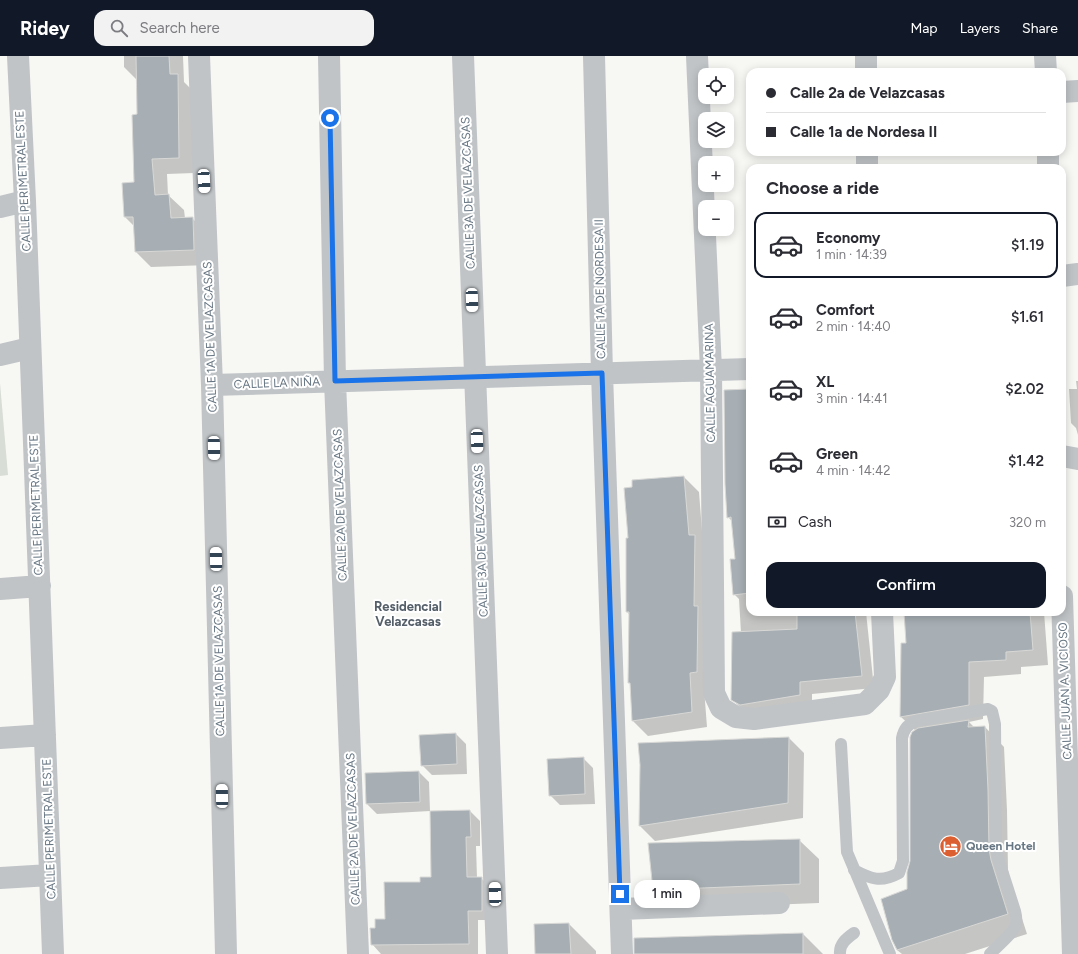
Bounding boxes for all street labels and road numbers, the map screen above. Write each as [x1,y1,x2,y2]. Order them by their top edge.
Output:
street label: CALLE PERIMETRAL ESTE [12,110,34,252]
street label: CALLE 3A DE VELAZCASAS [458,117,478,269]
street label: CALLE 1A DE NORDESA II [592,219,608,359]
street label: CALLE 1A DE VELAZCASAS [200,261,220,413]
street label: CALLE AGUAMARINA [702,323,718,443]
street label: CALLE LA NIÑA [233,374,321,392]
street label: CALLE 2A DE VELAZCASAS [330,429,350,581]
street label: CALLE PERIMETRAL ESTE [27,434,45,576]
street label: CALLE 3A DE VELAZCASAS [471,465,491,617]
street label: CALLE 1A DE VELAZCASAS [211,585,227,737]
street label: CALLE JUAN A. VICIOSO [1056,622,1074,760]
street label: CALLE 2A DE VELAZCASAS [343,753,363,905]
street label: CALLE PERIMETRAL ESTE [40,758,58,900]

